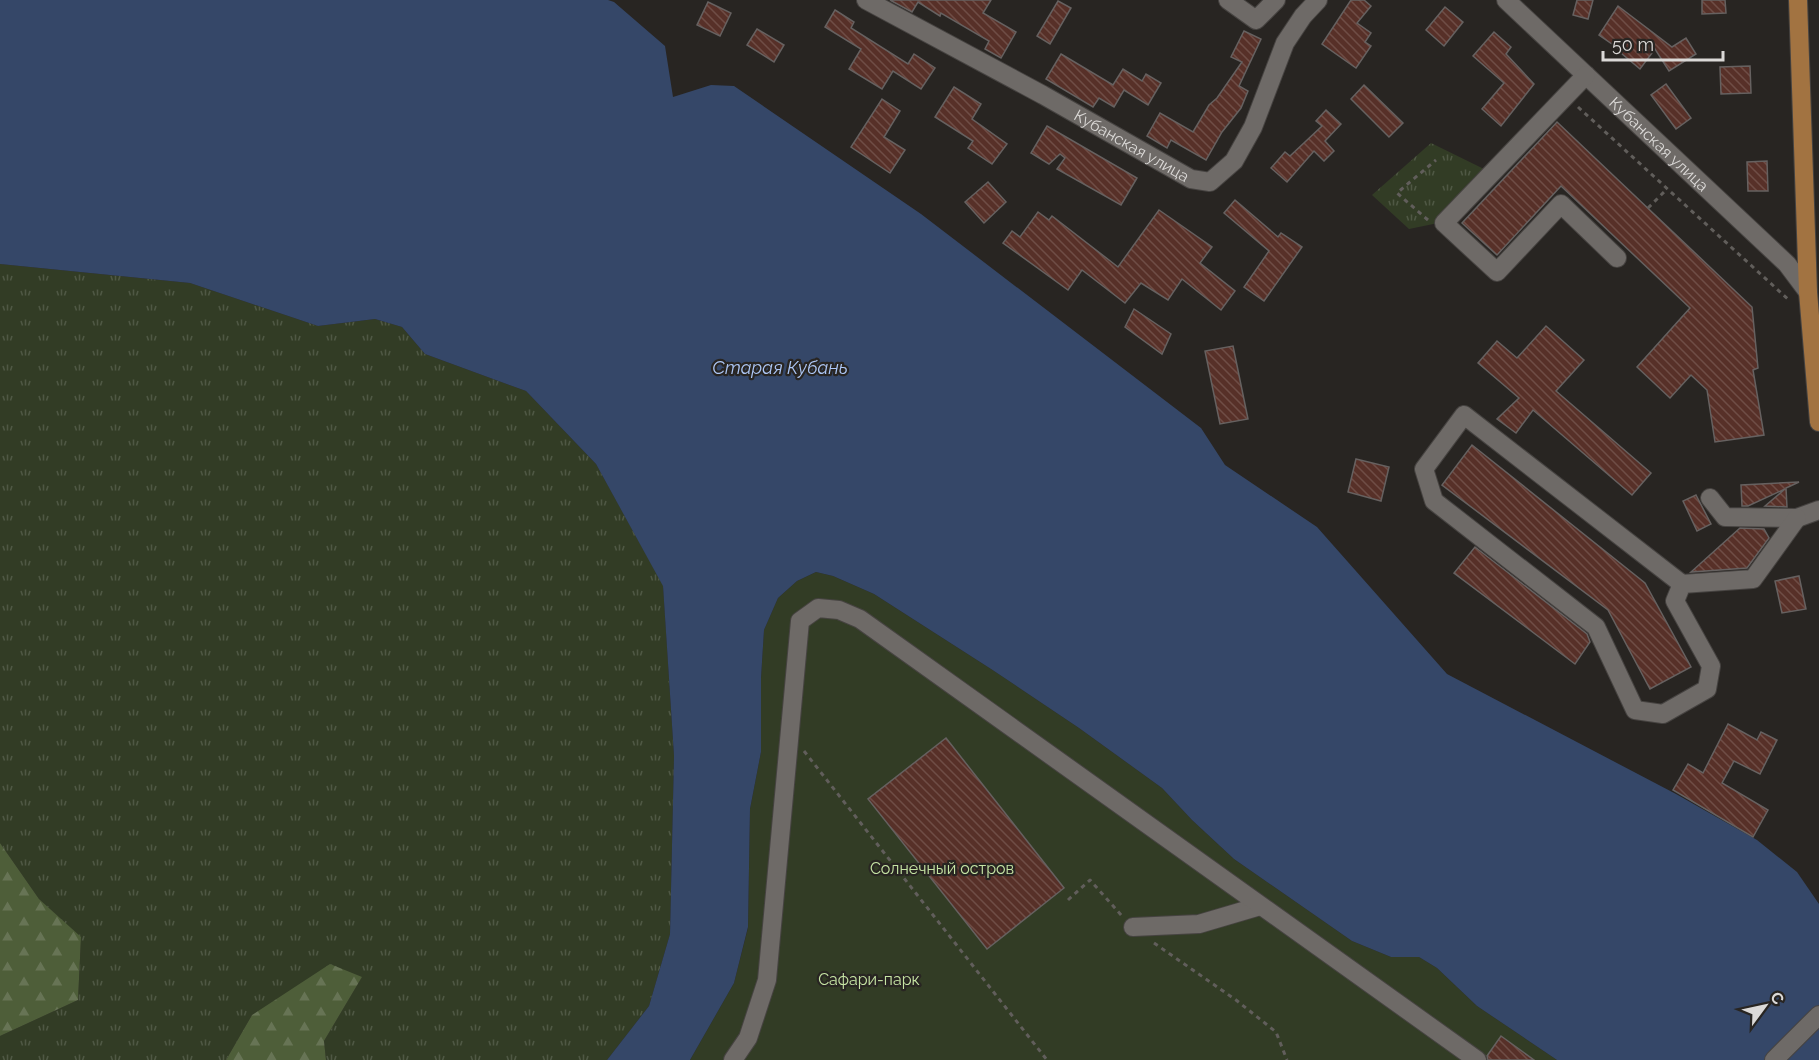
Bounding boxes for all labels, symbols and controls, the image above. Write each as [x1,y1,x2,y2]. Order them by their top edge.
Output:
scale bar [1603,24,1723,62]
text: 50 m [1612,34,1654,55]
street label: Кубанская улица [1605,93,1712,195]
street label: Кубанская улица [1071,106,1192,186]
water label: Старая Кубань [712,357,848,378]
park label: Солнечный остров [870,859,1014,878]
park label: Сафари-парк [818,970,920,989]
north arrow [1735,976,1795,1036]
text: С [1766,988,1788,1008]

